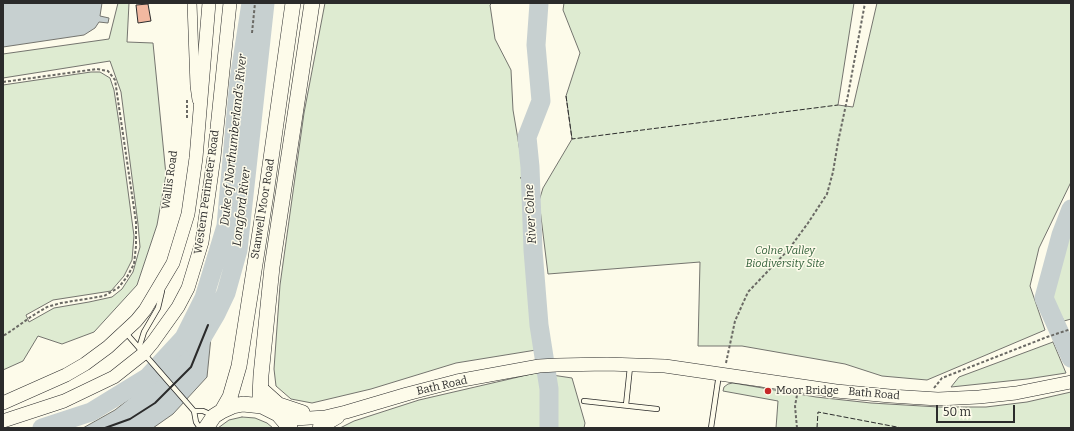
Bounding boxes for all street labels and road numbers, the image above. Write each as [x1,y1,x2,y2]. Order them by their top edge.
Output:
street label: Western Perimeter Road [192,129,222,255]
street label: Wallis Road [159,150,181,210]
street label: Stanwell Moor Road [249,158,277,260]
street label: Bath Road [415,374,469,398]
street label: Bath Road [848,385,900,403]

